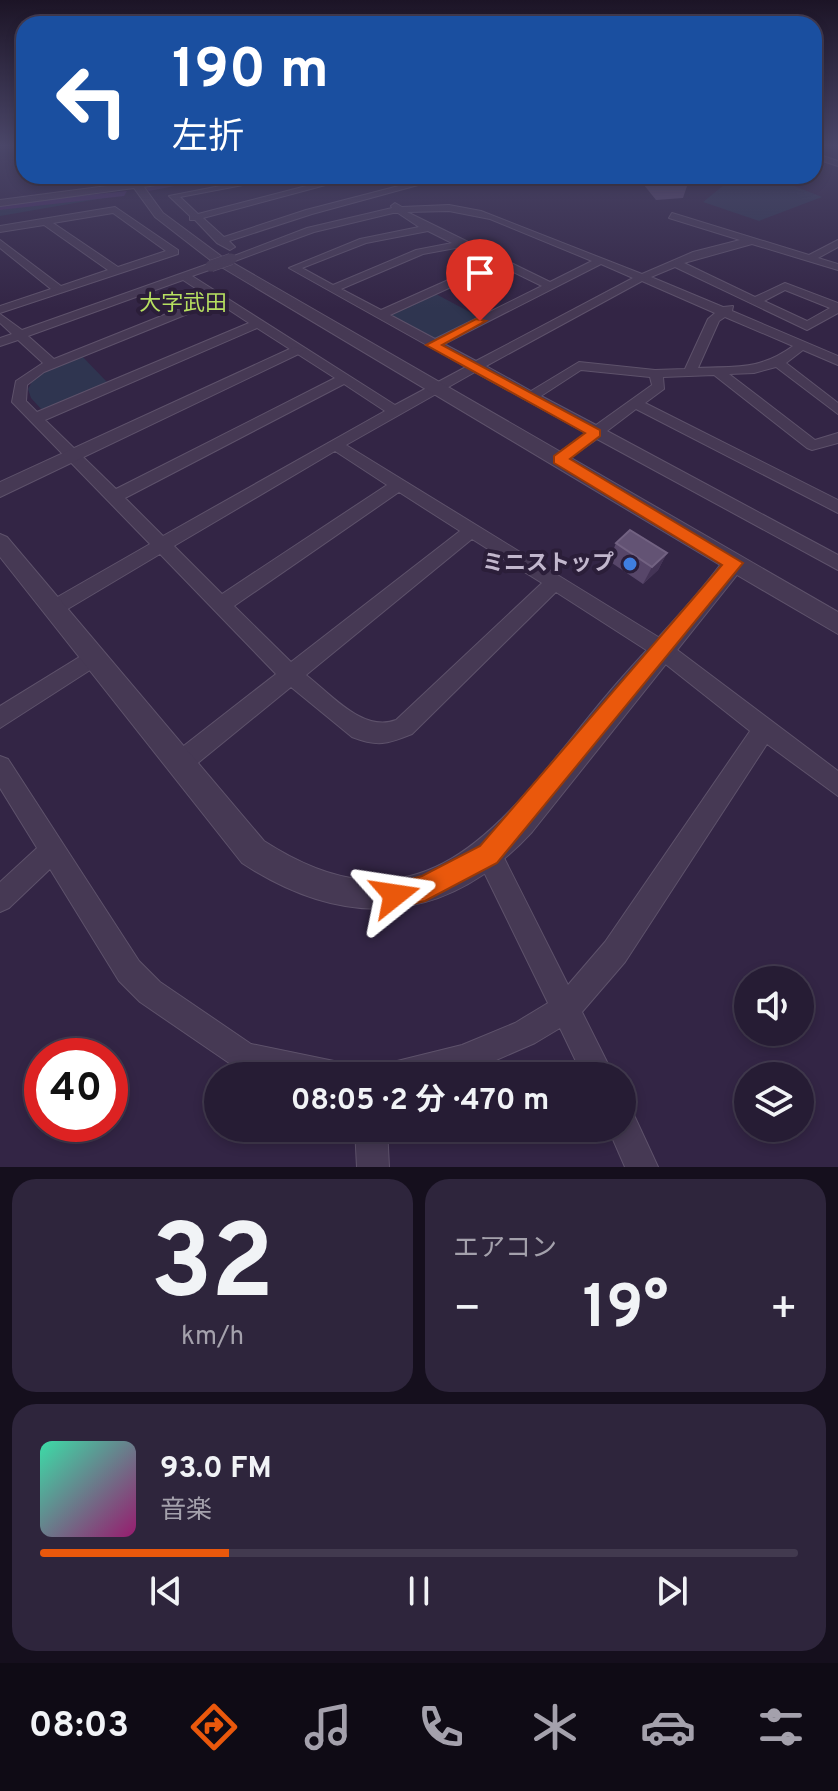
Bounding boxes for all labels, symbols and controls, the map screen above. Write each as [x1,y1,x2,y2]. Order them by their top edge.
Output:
text: 190 m [172,37,329,107]
icon: left [40,48,144,152]
text: 左折 [172,116,244,162]
pin [446,239,514,321]
icon: arrive [458,251,502,295]
district label: 大字武田 [139,291,227,318]
place label: ミニストップ [482,551,614,578]
marker: ミニストップ [621,555,639,573]
position arrow [353,853,437,937]
map controls [734,966,814,1142]
button: sound [734,966,814,1046]
speed limit sign: 40 [24,1038,128,1142]
button: layers [734,1062,814,1142]
text: 08:05 · 2 分 · 470 m [291,1083,549,1120]
text: 32 [151,1203,274,1335]
text: エアコン [453,1233,557,1266]
text: 19° [583,1273,668,1349]
text: − [453,1283,481,1339]
text: + [770,1283,798,1339]
text: km/h [181,1321,244,1354]
text: 93.0 FM [160,1451,272,1488]
text: 音楽 [160,1495,212,1528]
icon: previous [144,1569,188,1613]
icon: pause [397,1569,441,1613]
icon: next [650,1569,694,1613]
icon: directions [186,1699,242,1755]
icon: music [300,1699,356,1755]
icon: phone [413,1699,469,1755]
icon: climate [527,1699,583,1755]
icon: car [640,1699,696,1755]
icon: filters [753,1699,809,1755]
text: 08:03 [29,1704,129,1750]

